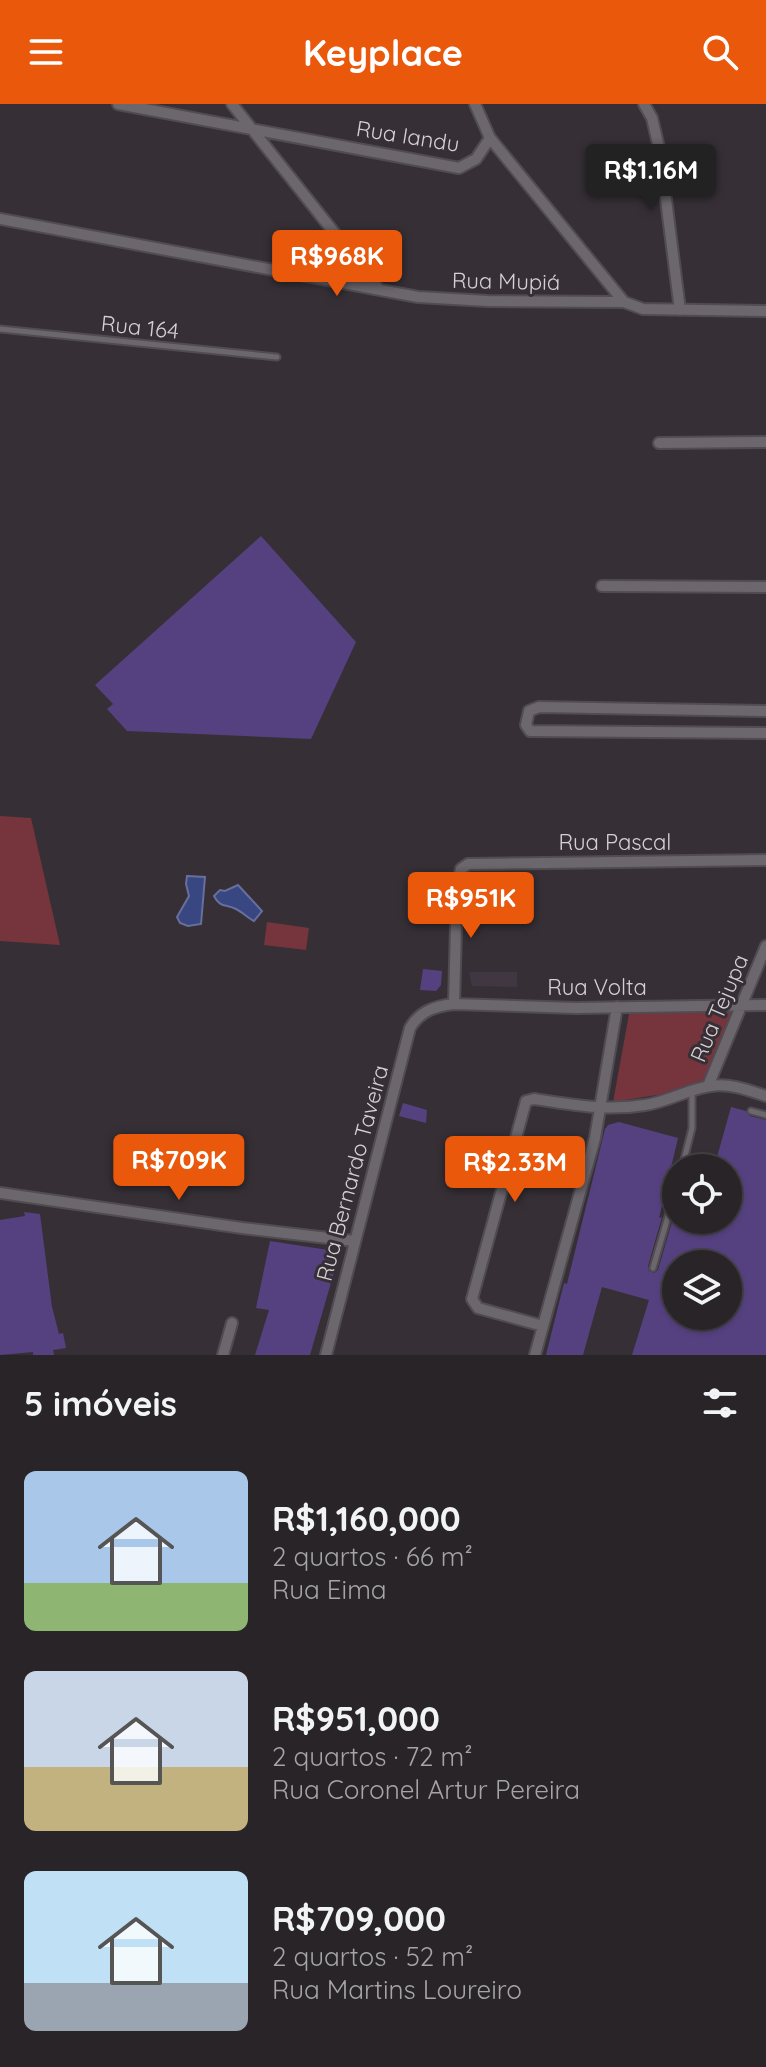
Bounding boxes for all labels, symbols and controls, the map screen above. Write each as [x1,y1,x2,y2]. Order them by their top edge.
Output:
icon: menu [24,30,68,74]
text: Keyplace [303,30,463,75]
icon: search [698,30,742,74]
street label: Rua Iandu [354,114,462,158]
pin: R$1.16M [577,144,725,212]
text: R$1.16M [604,153,698,186]
pin: R$968K [272,230,402,298]
text: R$968K [290,239,384,272]
street label: Rua Mupiá [452,266,560,296]
street label: Rua 164 [100,309,180,345]
street label: Rua Pascal [559,828,671,856]
pin: R$951K [406,872,536,940]
text: R$951K [426,881,516,914]
street label: Rua Tejupa [684,950,754,1066]
street label: Rua Volta [547,973,647,1001]
street label: Rua Bernardo Taveira [310,1062,394,1284]
pin: R$709K [114,1134,244,1202]
pin: R$2.33M [441,1136,589,1204]
text: R$709K [131,1143,227,1176]
text: R$2.33M [463,1145,567,1178]
map controls [662,1154,742,1330]
button: locate [662,1154,742,1234]
button: layers [662,1250,742,1330]
icon: filters [698,1381,742,1425]
text: 5 imóveis [24,1382,177,1425]
text: R$1,160,000 [272,1497,461,1540]
icon: home [88,1503,184,1599]
text: 2 quartos · 66 m² [272,1540,473,1573]
text: Rua Eima [272,1573,387,1606]
text: R$951,000 [272,1697,440,1740]
icon: home [88,1703,184,1799]
text: 2 quartos · 72 m² [272,1740,472,1773]
text: Rua Coronel Artur Pereira [272,1773,580,1806]
text: R$709,000 [272,1897,446,1940]
icon: home [88,1903,184,1999]
text: 2 quartos · 52 m² [272,1940,473,1973]
text: Rua Martins Loureiro [272,1973,522,2006]

